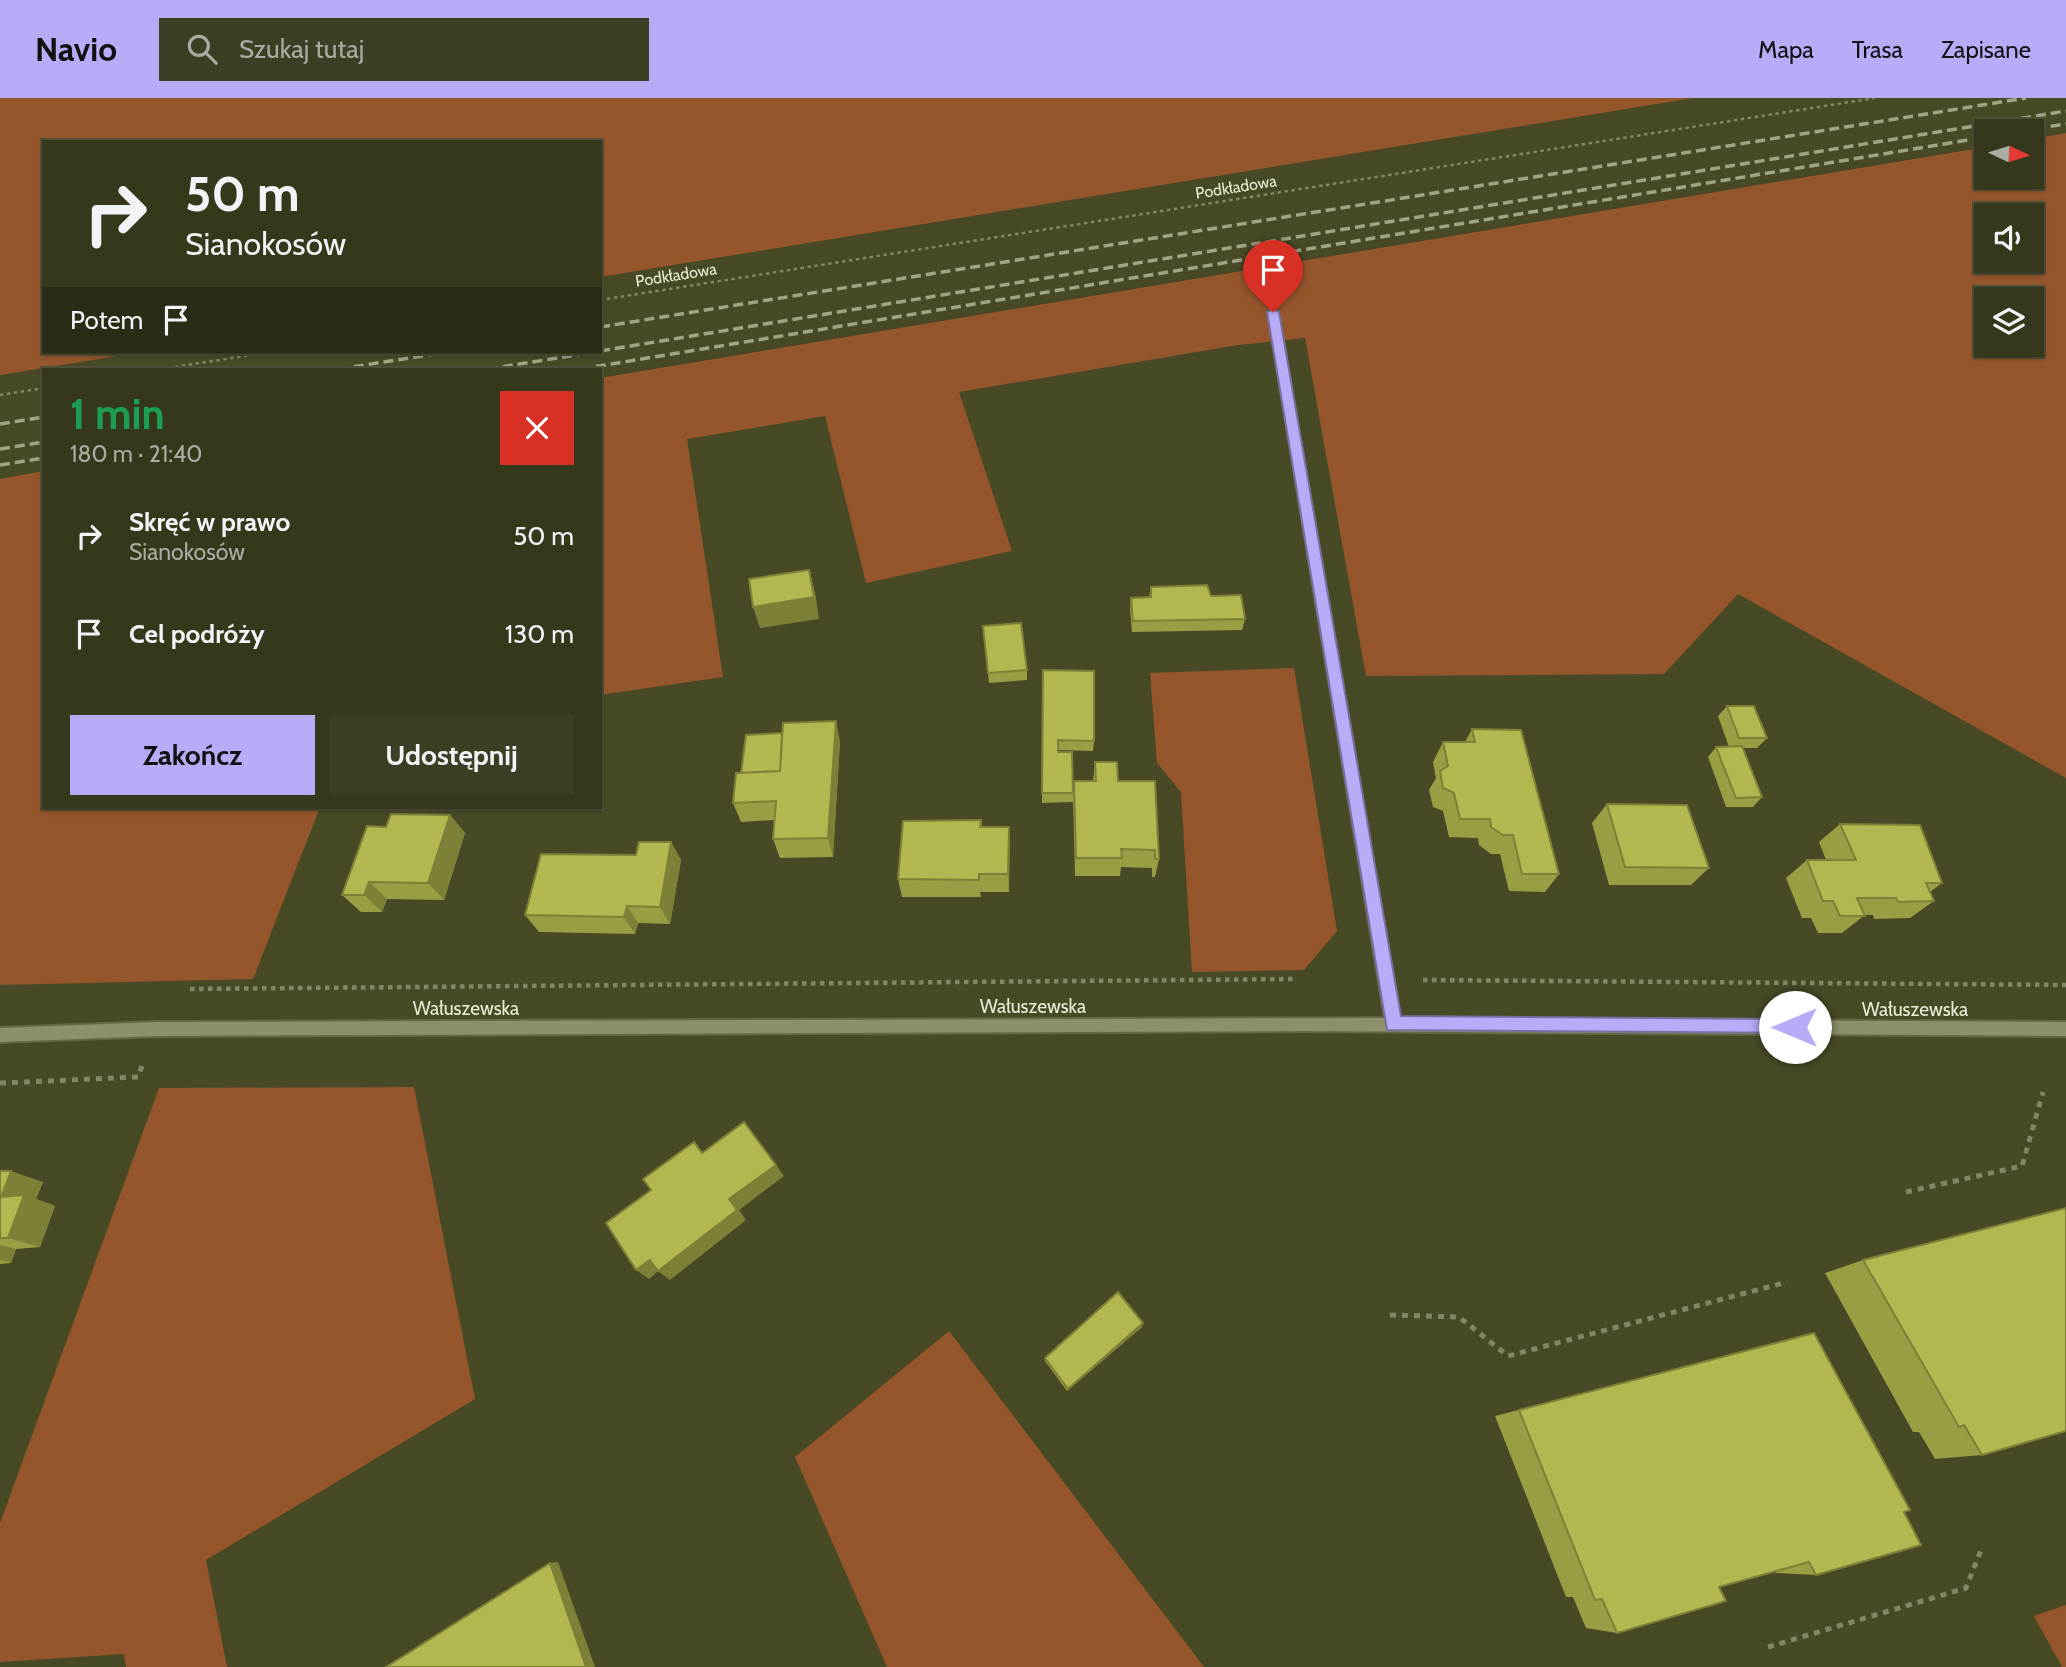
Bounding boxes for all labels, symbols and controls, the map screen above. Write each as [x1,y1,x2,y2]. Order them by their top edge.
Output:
search box [159,18,649,81]
text: Navio [35,29,117,69]
icon: search [183,30,221,68]
text: Szukaj tutaj [239,33,364,65]
text: Mapa [1758,35,1814,64]
text: Trasa [1852,35,1903,64]
text: Zapisane [1941,35,2031,64]
north arrow [1974,119,2044,189]
map controls [1974,119,2044,357]
text: 50 m [185,164,300,223]
icon: right [70,168,161,259]
street label: Podkładowa [1194,171,1278,203]
button: sound [1974,203,2044,273]
text: Sianokosów [185,224,346,263]
pin [1243,240,1303,312]
icon: arrive [1254,251,1292,289]
street label: Podkładowa [634,259,718,291]
button: layers [1974,287,2044,357]
icon: arrive [157,301,195,339]
text: Potem [70,304,143,336]
text: 1 min [70,388,165,440]
button: close [500,391,574,465]
text: 180 m · 21:40 [70,440,202,468]
text: Skręć w prawo [129,506,290,538]
icon: right [70,517,108,555]
text: 50 m [513,520,574,552]
text: Sianokosów [129,538,245,566]
icon: arrive [70,615,108,653]
text: Cel podróży [129,618,265,650]
text: 130 m [505,618,574,650]
button: Zakończ [70,715,315,795]
button: Udostępnij [329,715,574,795]
position arrow [1758,990,1832,1064]
street label: Wałuszewska [980,995,1086,1018]
street label: Wałuszewska [413,997,519,1020]
street label: Wałuszewska [1862,998,1968,1021]

